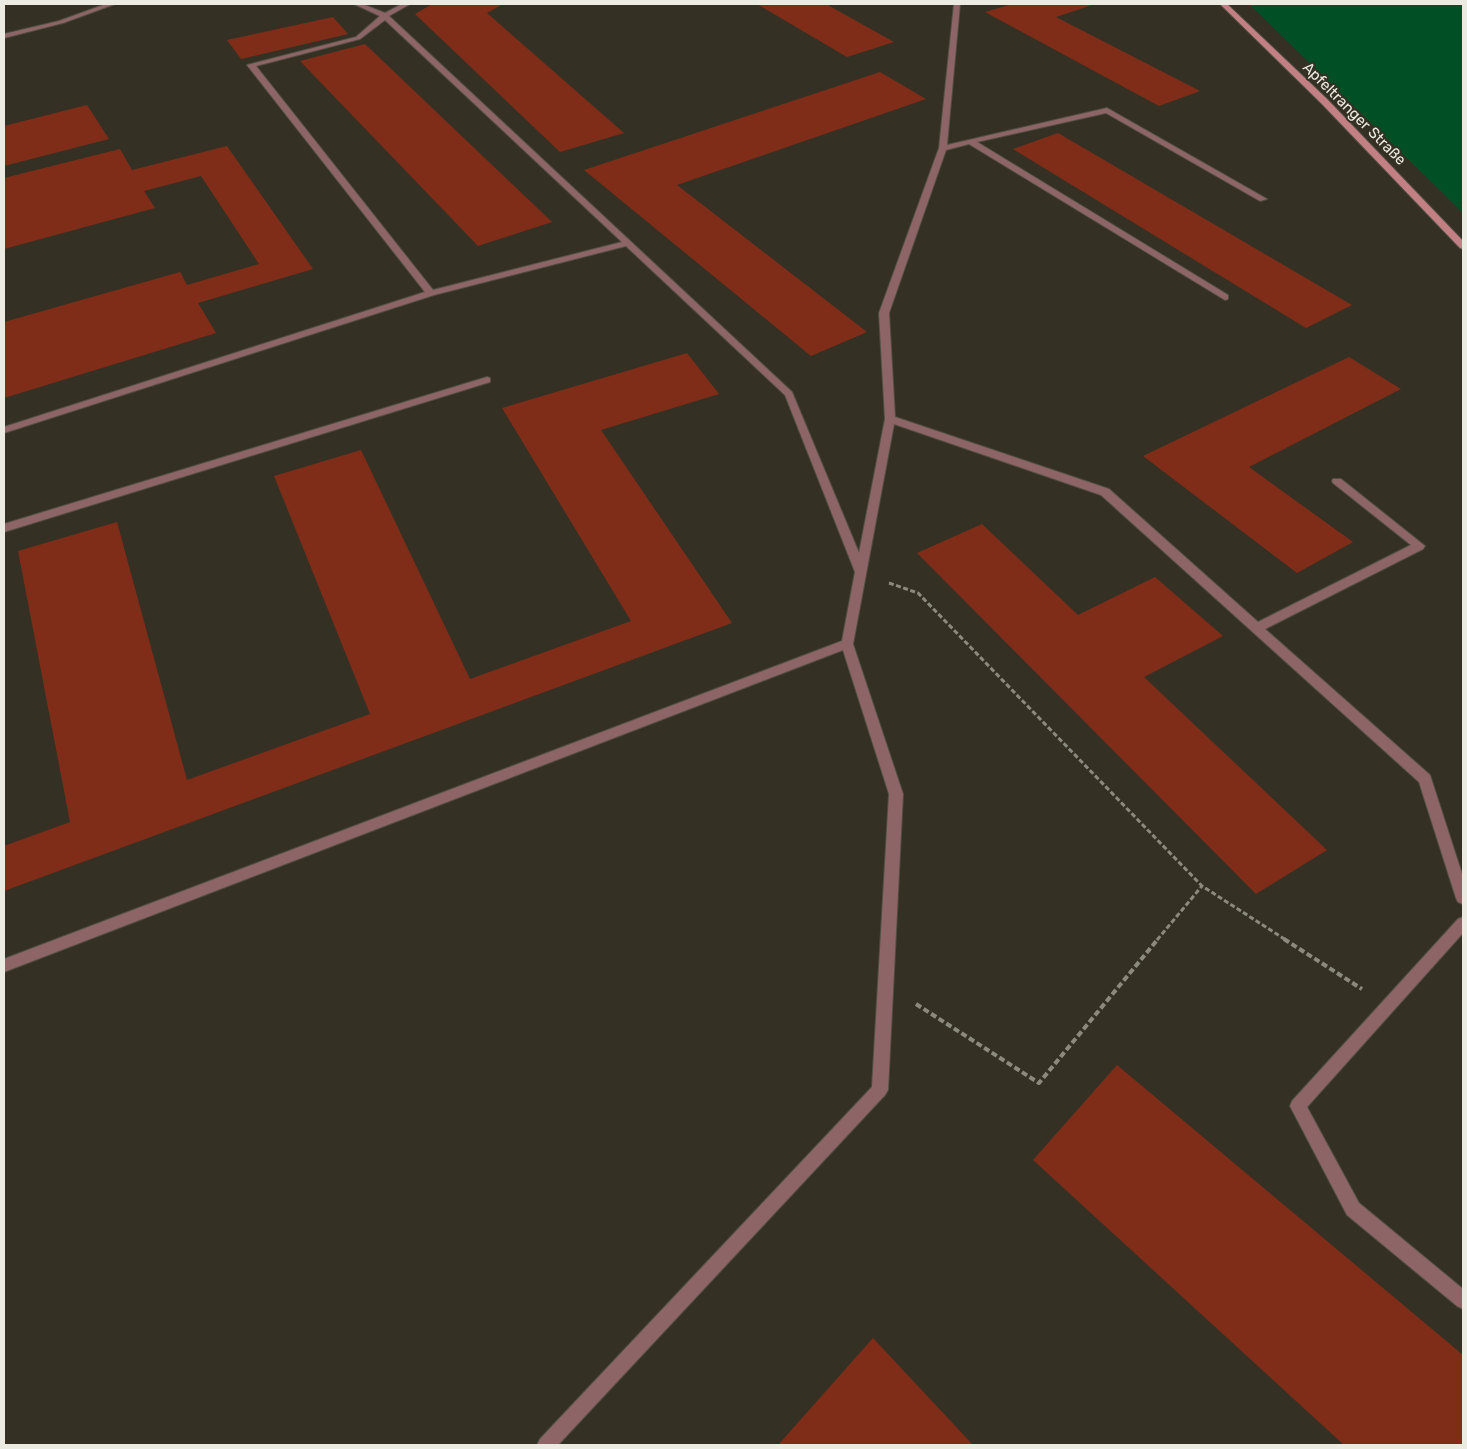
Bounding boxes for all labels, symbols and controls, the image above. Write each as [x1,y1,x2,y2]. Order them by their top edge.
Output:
street label: Apfeltranger Straße [1299,59,1409,169]

